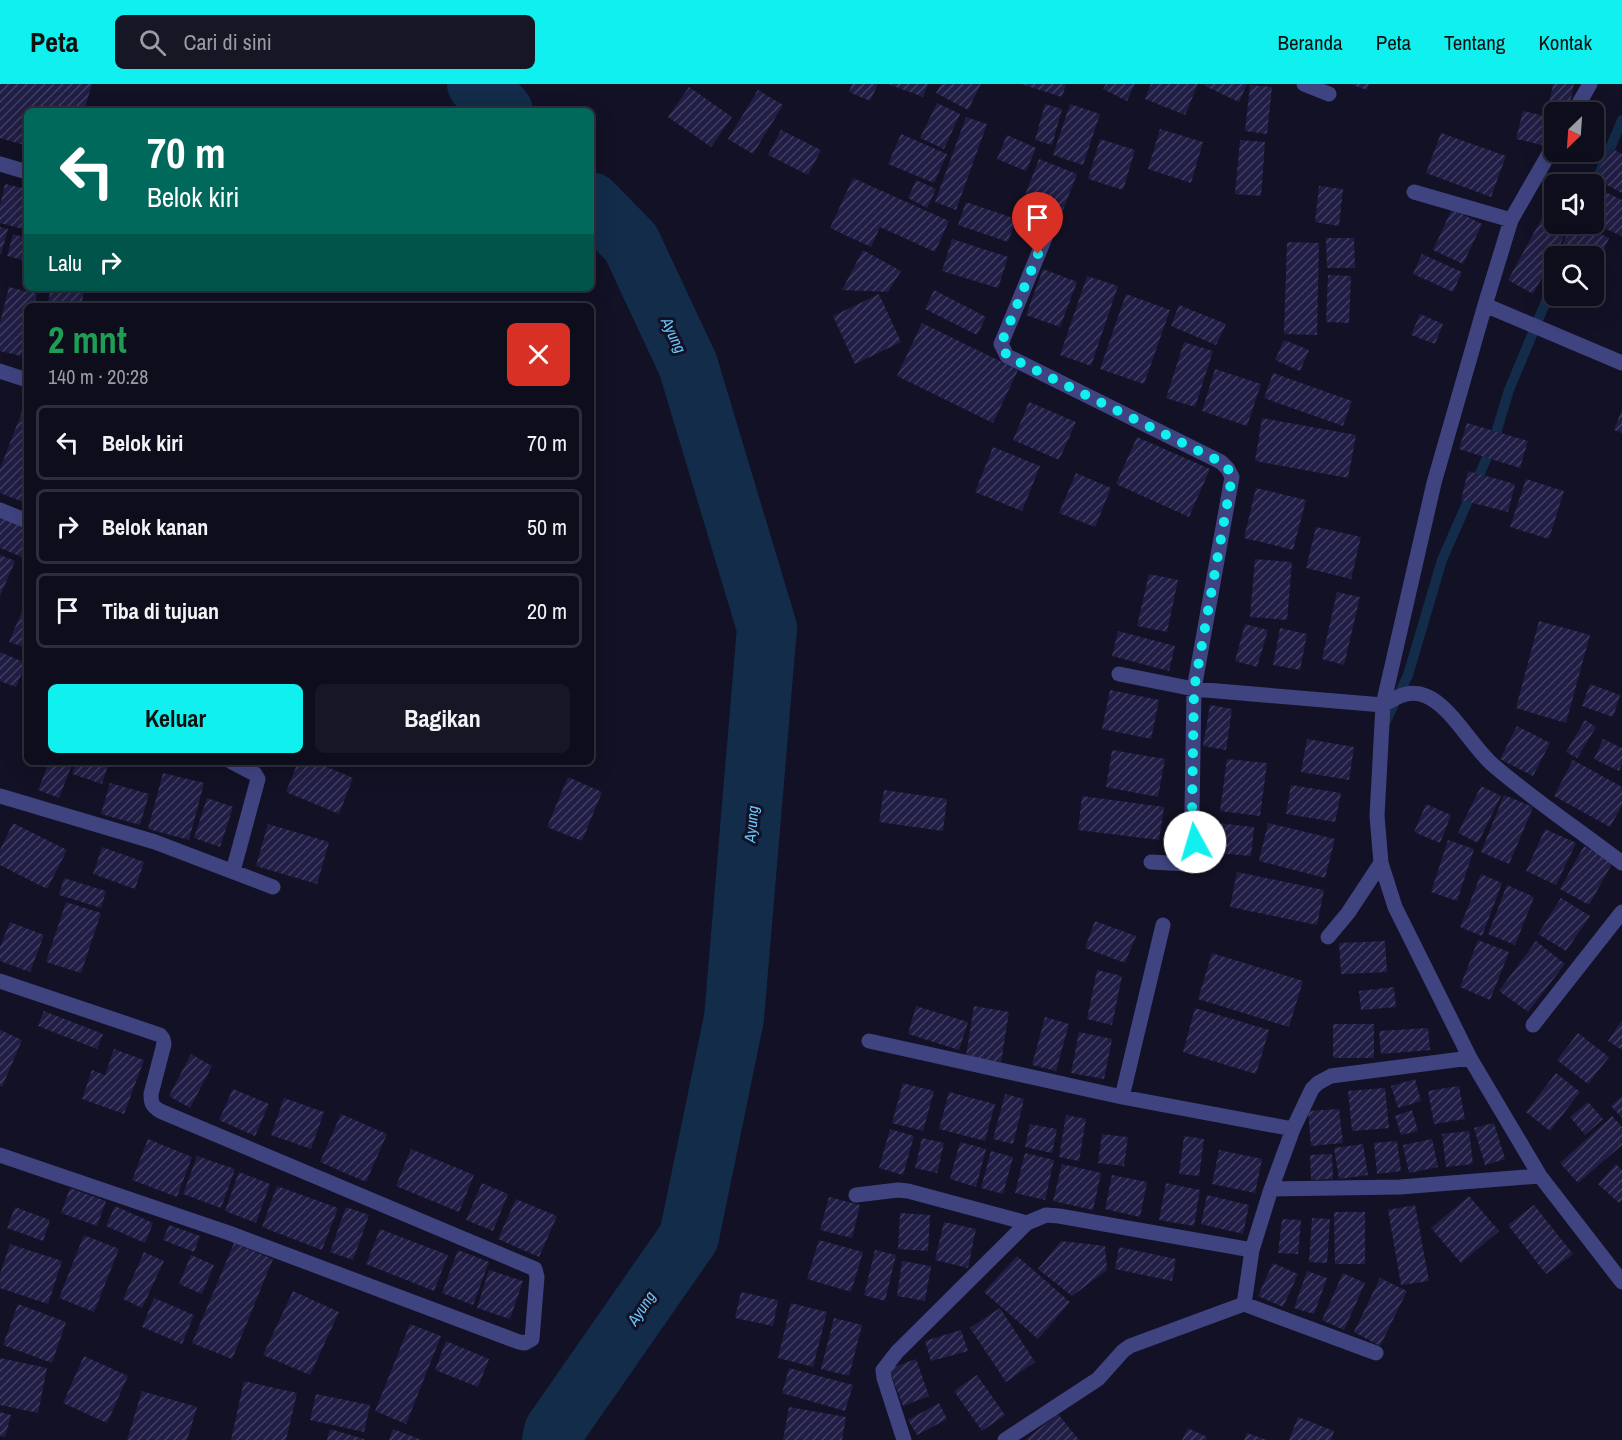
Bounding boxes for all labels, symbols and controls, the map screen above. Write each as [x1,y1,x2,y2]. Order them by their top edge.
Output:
search box [115,15,535,69]
text: Peta [30,23,79,61]
icon: search [136,26,169,59]
text: Cari di sini [184,27,272,57]
text: Beranda [1278,28,1343,57]
text: Peta [1376,28,1411,57]
text: Tentang [1444,28,1505,57]
text: Kontak [1538,28,1592,57]
north arrow [1544,102,1604,162]
map controls [1544,102,1604,306]
text: 70 m [147,125,226,181]
icon: left [48,132,126,210]
button: sound [1544,174,1604,234]
text: Belok kiri [147,179,239,215]
pin [1012,192,1063,254]
icon: arrive [1021,201,1054,234]
icon: right [94,246,127,279]
button: search [1544,246,1604,306]
text: Lalu [48,248,82,278]
water label: Ayung [656,313,692,356]
text: 2 mnt [48,316,127,364]
button: close [507,323,570,386]
text: 140 m · 20:28 [48,363,148,390]
icon: left [51,426,84,459]
text: Belok kiri [102,428,183,458]
text: 70 m [527,428,567,458]
icon: right [51,510,84,543]
text: Belok kanan [102,512,208,542]
text: 50 m [527,512,567,542]
icon: arrive [51,594,84,627]
text: Tiba di tujuan [102,596,219,626]
text: 20 m [527,596,567,626]
button: Keluar [48,684,303,753]
button: Bagikan [315,684,570,753]
water label: Ayung [738,805,764,844]
position arrow [1163,810,1227,874]
water label: Ayung [621,1287,660,1330]

